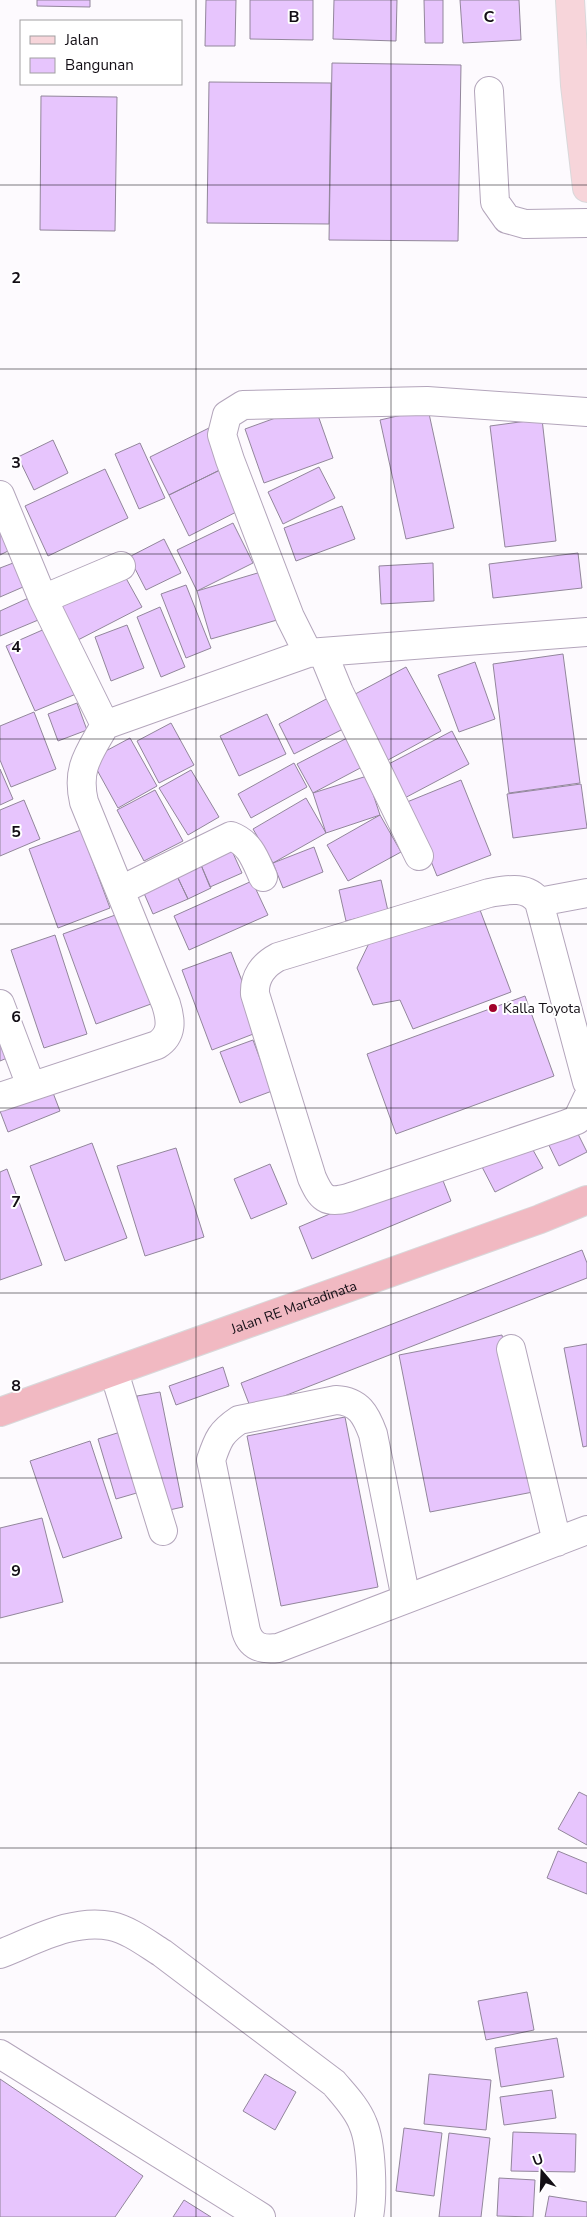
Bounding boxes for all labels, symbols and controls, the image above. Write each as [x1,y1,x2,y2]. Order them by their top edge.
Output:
text: B [288,6,300,28]
text: C [484,6,495,28]
legend [20,20,182,85]
text: Jalan [64,30,99,50]
text: Bangunan [65,55,134,75]
text: 2 [11,267,21,289]
text: 3 [11,452,21,474]
text: 4 [11,636,21,658]
text: 5 [11,821,21,843]
place label: Kalla Toyota [503,999,581,1018]
marker: Kalla Toyota [487,1002,499,1014]
text: 6 [11,1006,21,1028]
text: 7 [11,1191,21,1213]
street label: Jalan RE Martadinata [227,1276,360,1339]
text: 8 [11,1375,21,1397]
text: 9 [11,1560,21,1582]
north arrow [517,2147,567,2197]
text: U [530,2150,546,2171]

